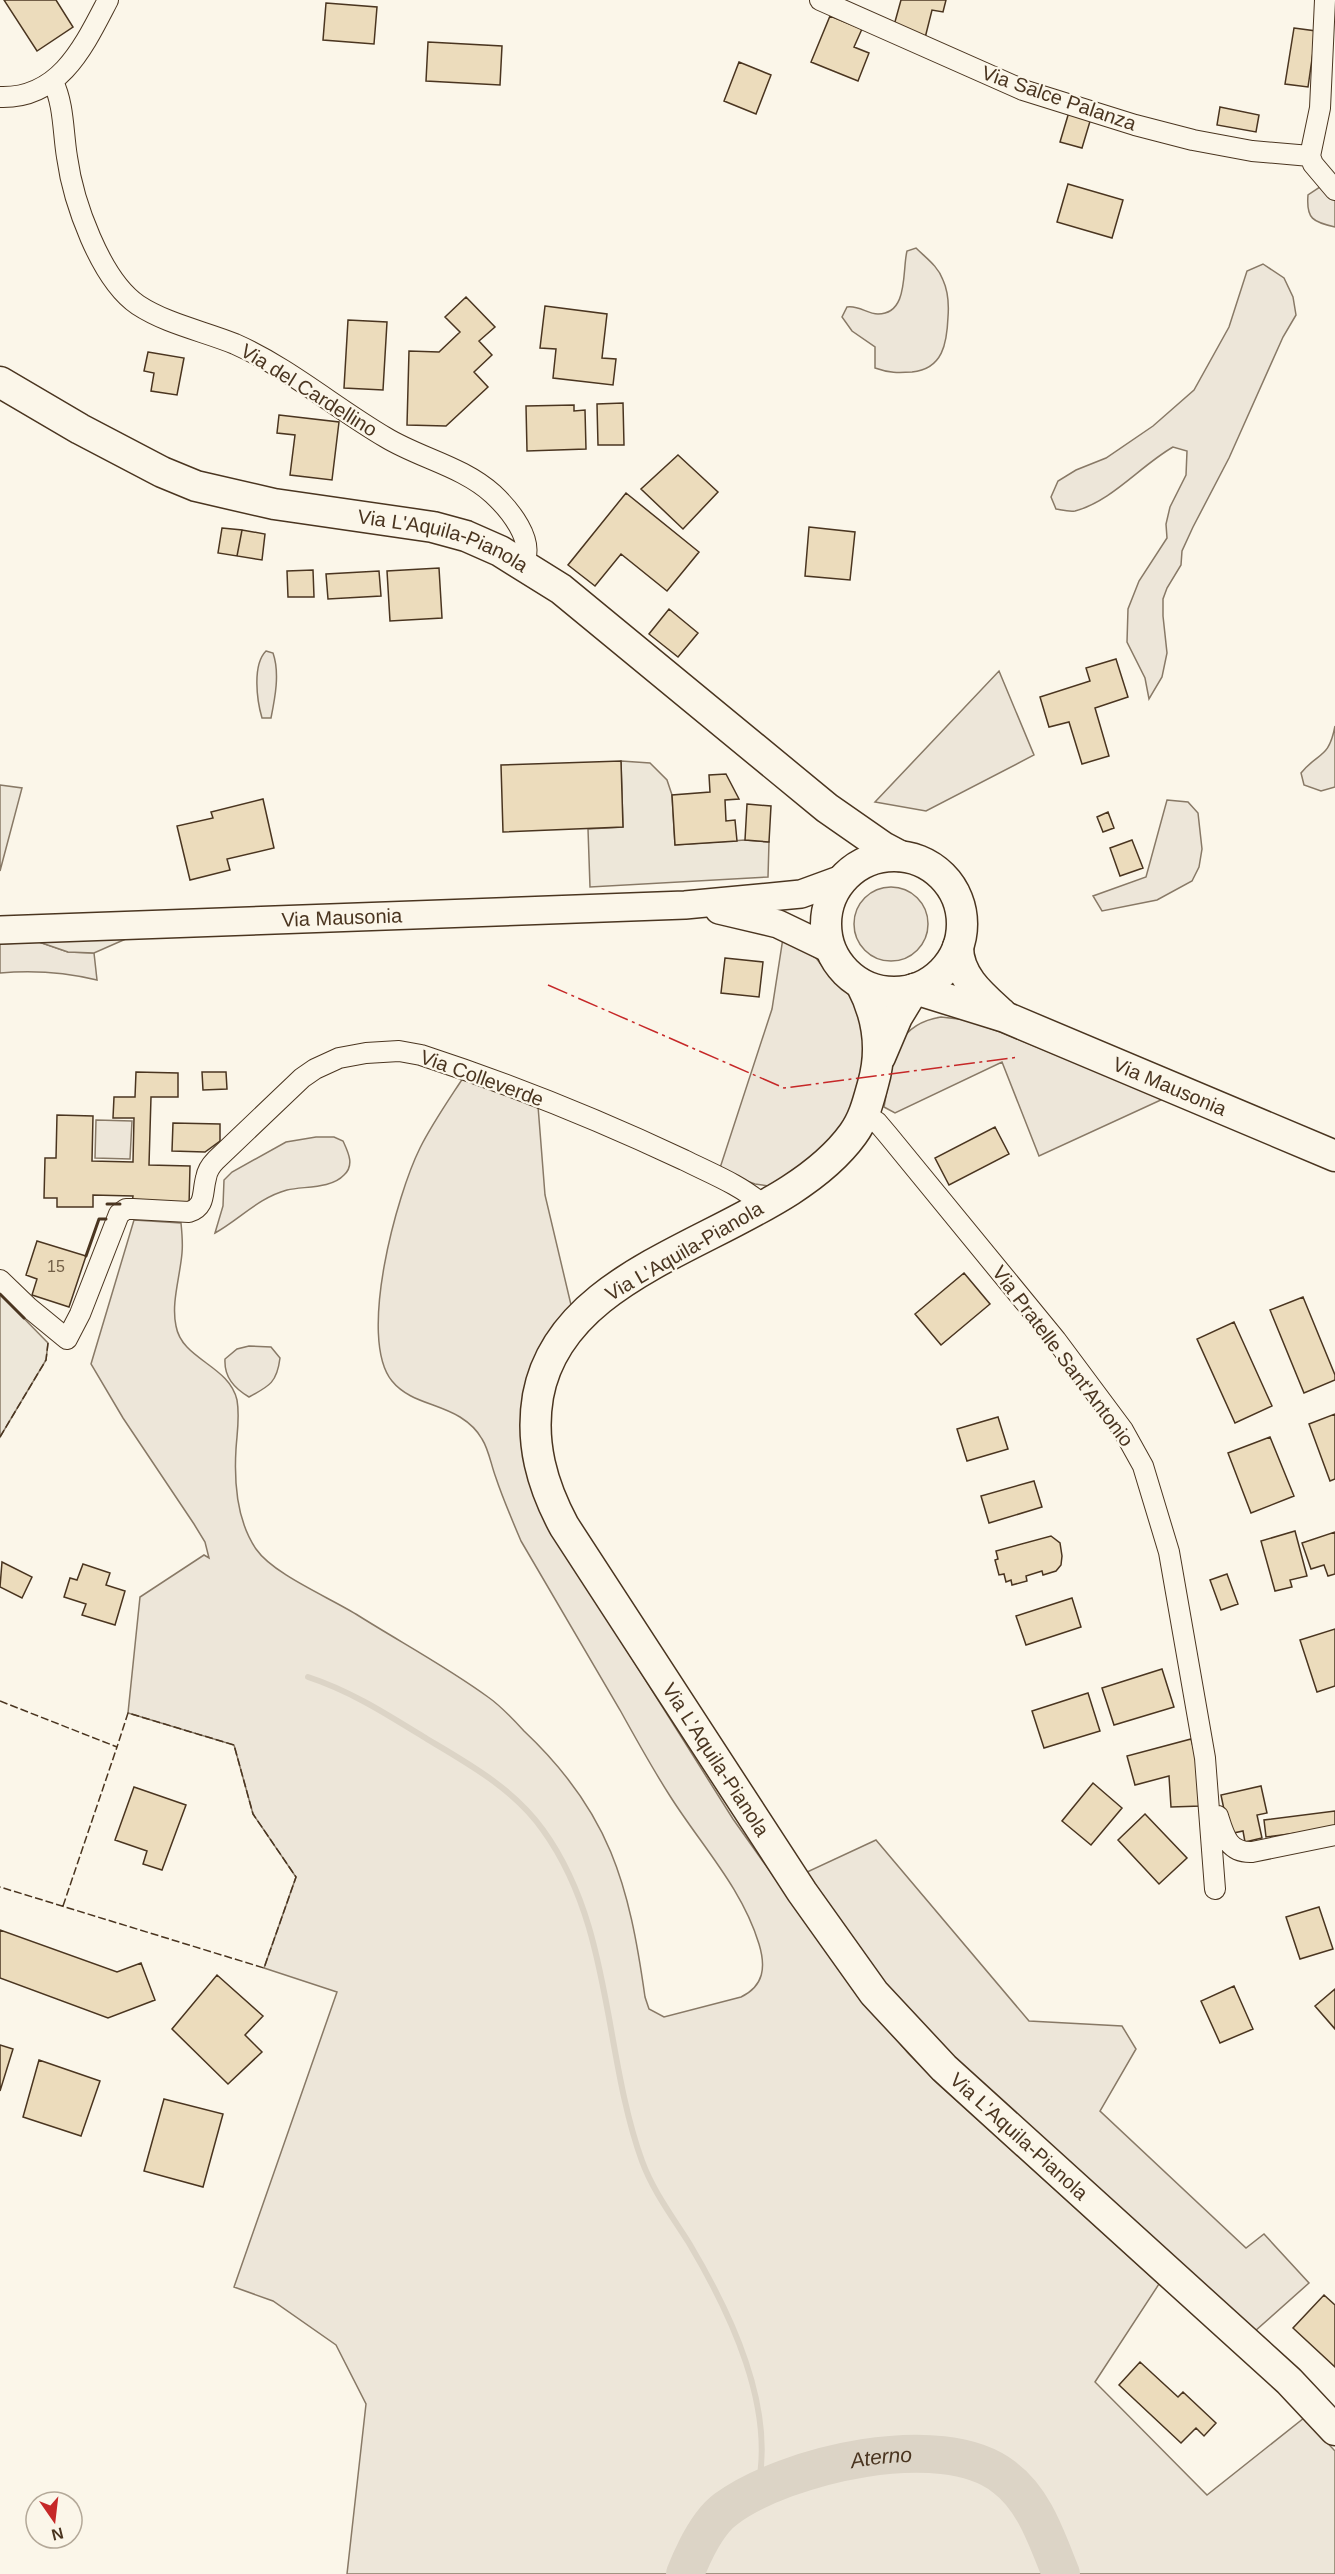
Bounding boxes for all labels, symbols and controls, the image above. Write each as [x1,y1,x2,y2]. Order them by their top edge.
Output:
street label: Via Salce Palanza [979,61,1140,135]
street label: Via del Cardellino [237,339,381,441]
street label: Via L'Aquila-Pianola [356,505,533,577]
street label: Via Mausonia [281,904,403,931]
street label: Via Colleverde [417,1045,547,1111]
street label: Via Mausonia [1110,1053,1231,1120]
street label: Via L'Aquila-Pianola [601,1197,767,1305]
house number: 15 [47,1258,65,1275]
street label: Via Pratelle Sant'Antonio [988,1261,1138,1451]
street label: Via L'Aquila-Pianola [658,1679,774,1841]
street label: Via L'Aquila-Pianola [946,2068,1093,2205]
water label: Aterno [846,2442,913,2472]
north arrow [24,2490,84,2550]
text: N [50,2524,65,2544]

